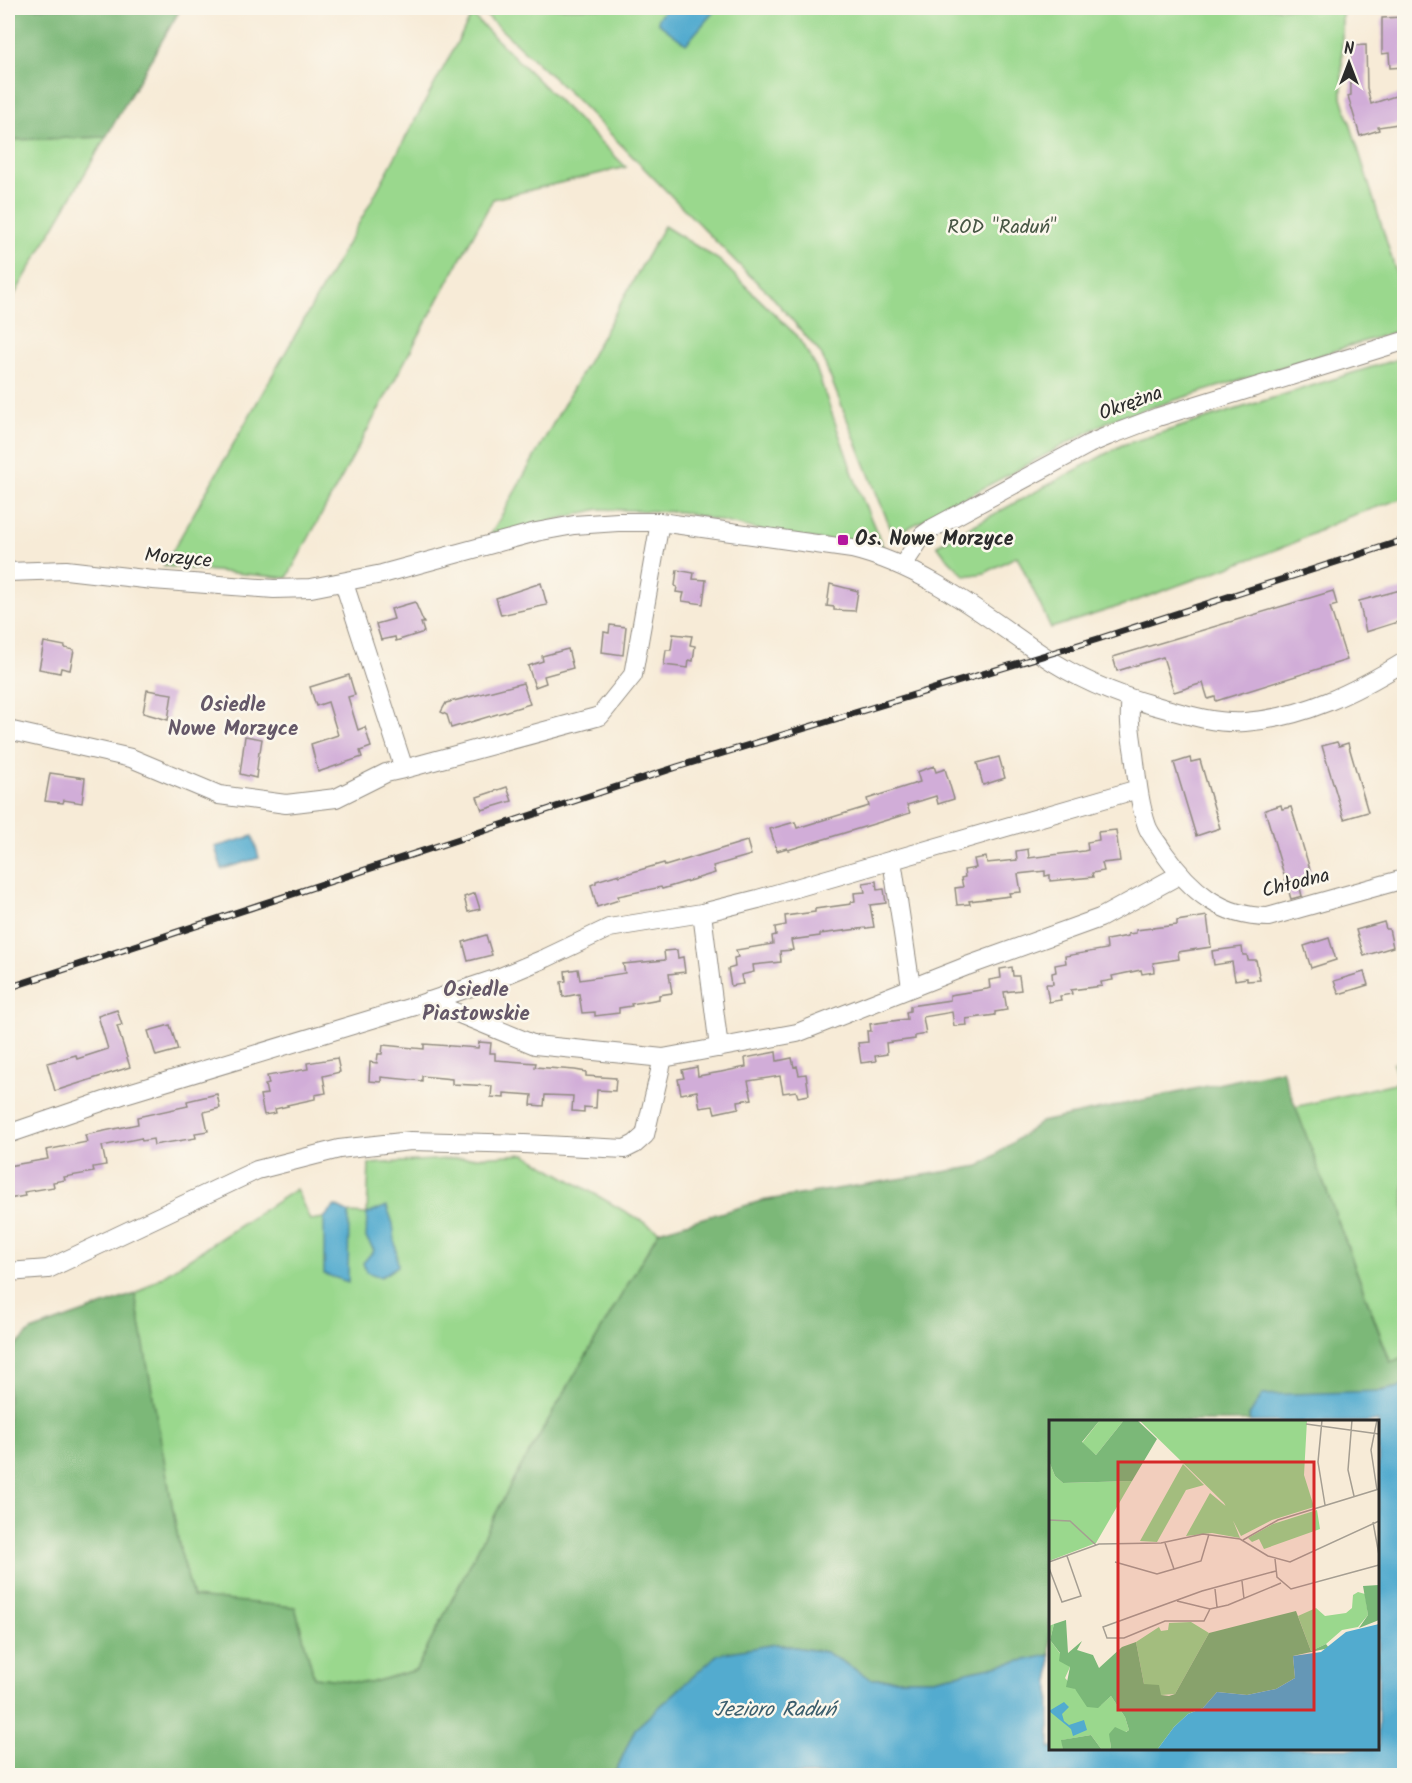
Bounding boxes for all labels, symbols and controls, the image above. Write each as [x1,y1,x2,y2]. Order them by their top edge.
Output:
north arrow [1319,33,1379,93]
text: N [1344,37,1354,62]
park label: ROD "Raduń" [947,212,1057,244]
street label: Okrężna [1095,378,1167,430]
place label: Os. Nowe Morzyce [855,524,1014,556]
marker: Os. Nowe Morzyce [836,533,850,547]
street label: Morzyce [143,540,213,578]
district label: Osiedle Nowe Morzyce [168,689,298,746]
street label: Chłodna [1259,860,1333,908]
district label: Osiedle Piastowskie [422,974,530,1031]
inset map [1049,1420,1379,1750]
water label: Jezioro Raduń [714,1694,839,1727]

